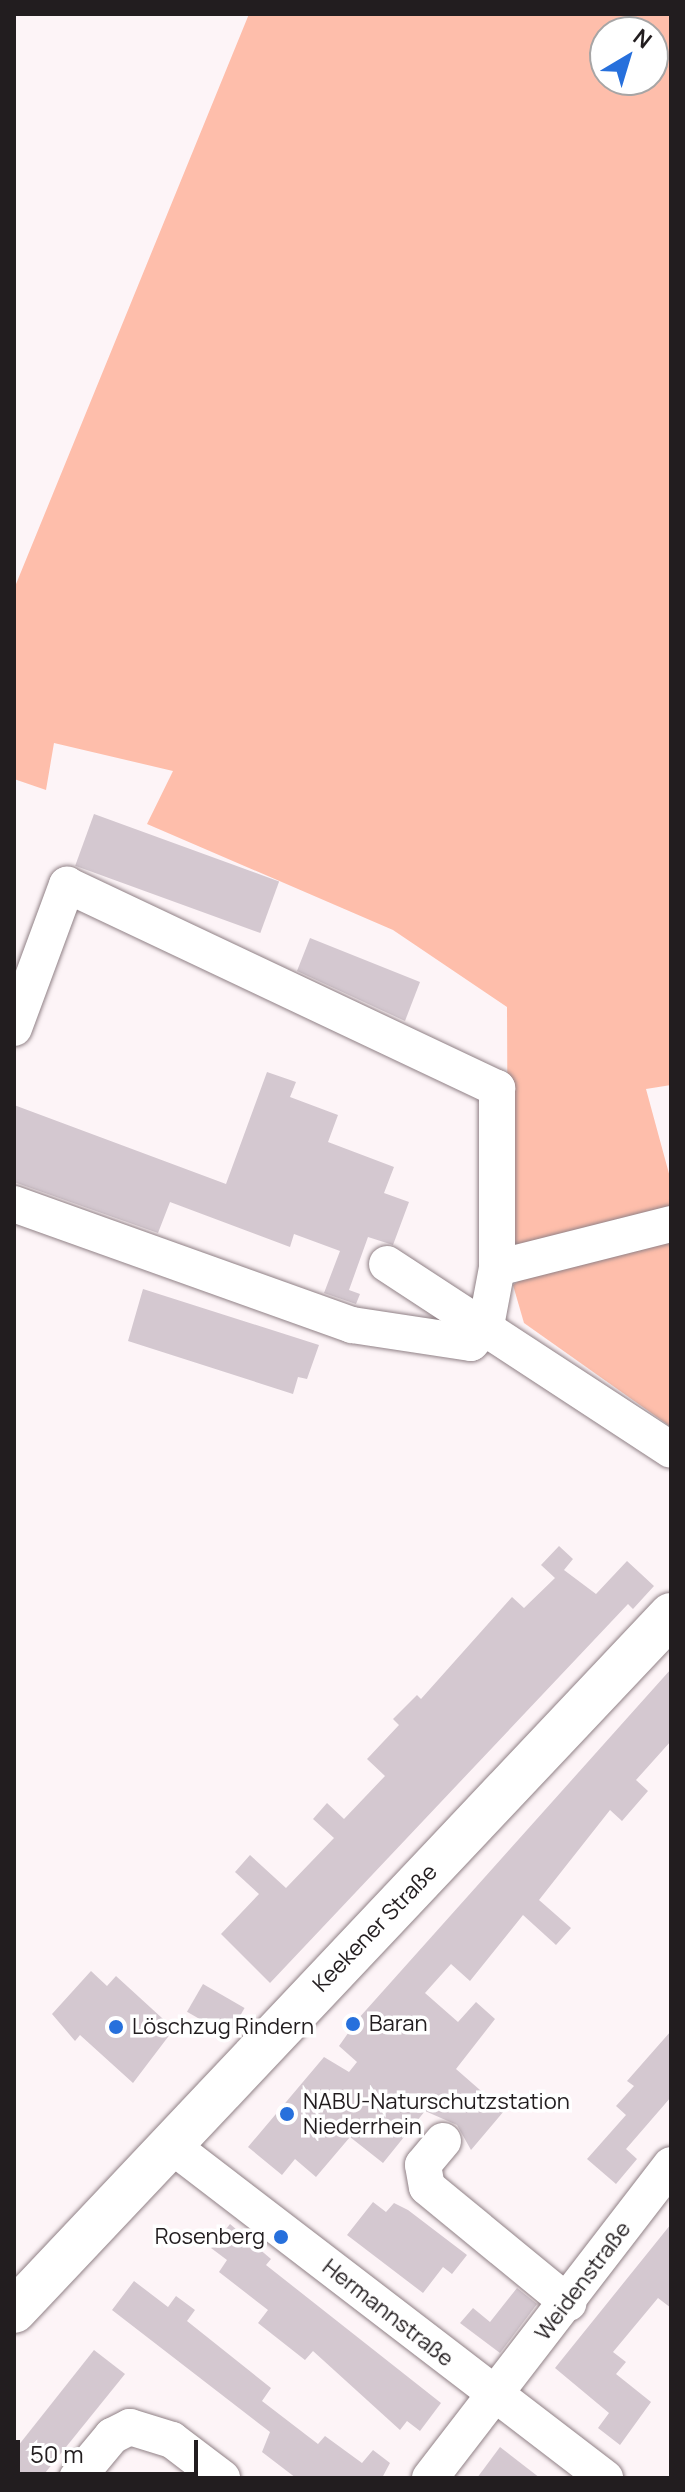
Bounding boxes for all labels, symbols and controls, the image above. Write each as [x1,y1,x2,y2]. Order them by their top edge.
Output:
north arrow [589,16,669,96]
text: N [627,22,658,55]
street label: Keekener Straße [307,1859,443,1997]
place label: Baran [369,2011,427,2037]
place label: Löschzug Rindern [132,2014,314,2040]
marker: Baran [344,2015,362,2033]
marker: Löschzug Rindern [107,2018,125,2036]
place label: NABU-Naturschutzstation Niederrhein [303,2088,570,2140]
marker: NABU-Naturschutzstation Niederrhein [278,2105,296,2123]
street label: Weidenstraße [530,2216,636,2346]
place label: Rosenberg [155,2224,265,2250]
marker: Rosenberg [272,2228,290,2246]
street label: Hermannstraße [317,2254,459,2372]
scale bar [20,2424,202,2474]
text: 50 m [30,2437,84,2470]

